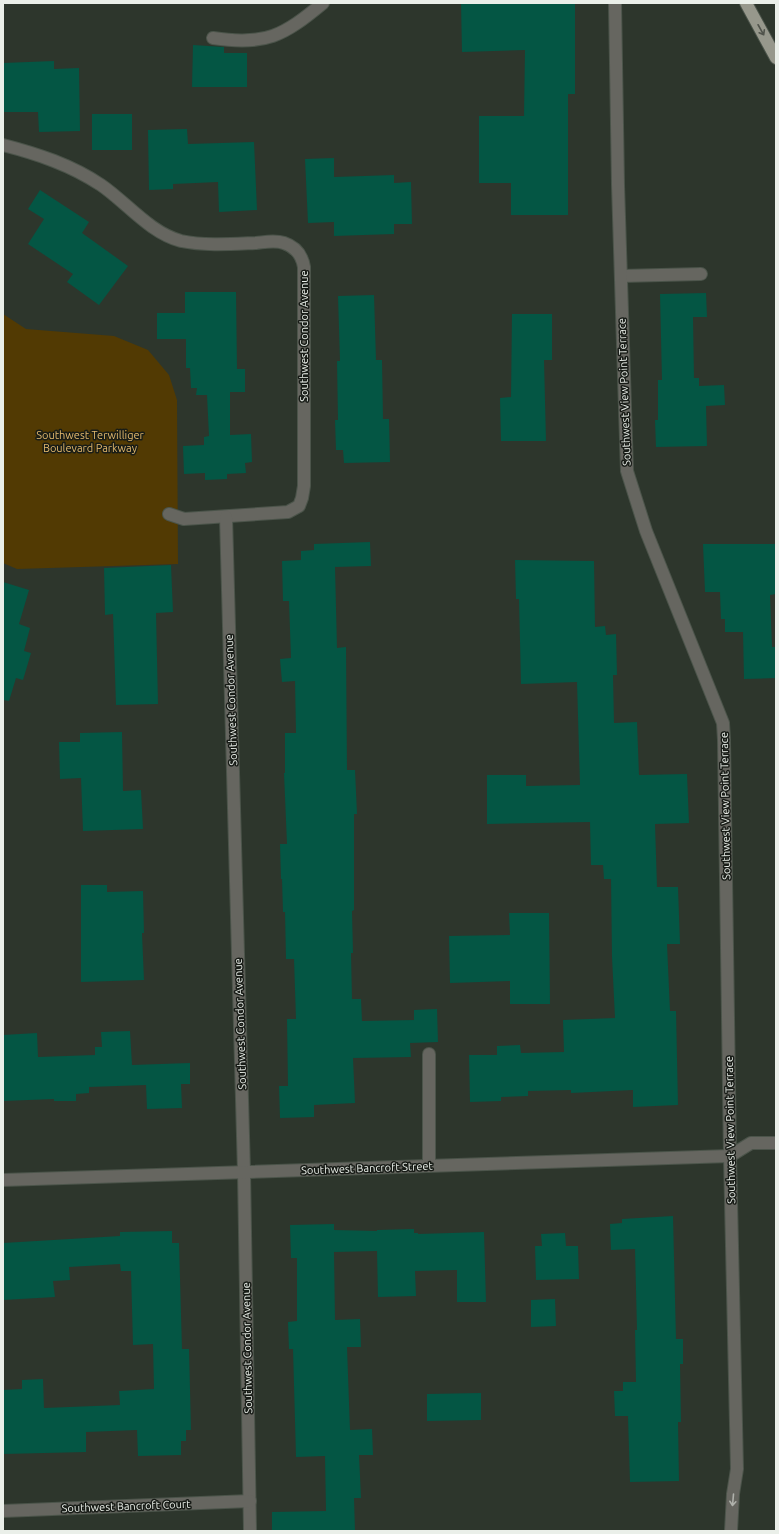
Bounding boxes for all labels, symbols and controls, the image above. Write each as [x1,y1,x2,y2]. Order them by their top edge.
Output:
one-way arrow [757,24,765,36]
street label: Southwest Condor Avenue [298,270,310,402]
street label: Southwest View Point Terrace [615,318,633,466]
park label: Southwest Terwilliger Boulevard Parkway [36,429,145,454]
street label: Southwest Condor Avenue [223,634,239,766]
street label: Southwest View Point Terrace [718,732,732,880]
street label: Southwest Condor Avenue [232,958,248,1090]
street label: Southwest View Point Terrace [723,1056,737,1204]
street label: Southwest Bancroft Street [301,1160,434,1176]
street label: Southwest Condor Avenue [240,1282,254,1414]
one-way arrow [729,1493,736,1506]
street label: Southwest Bancroft Court [61,1498,191,1514]

